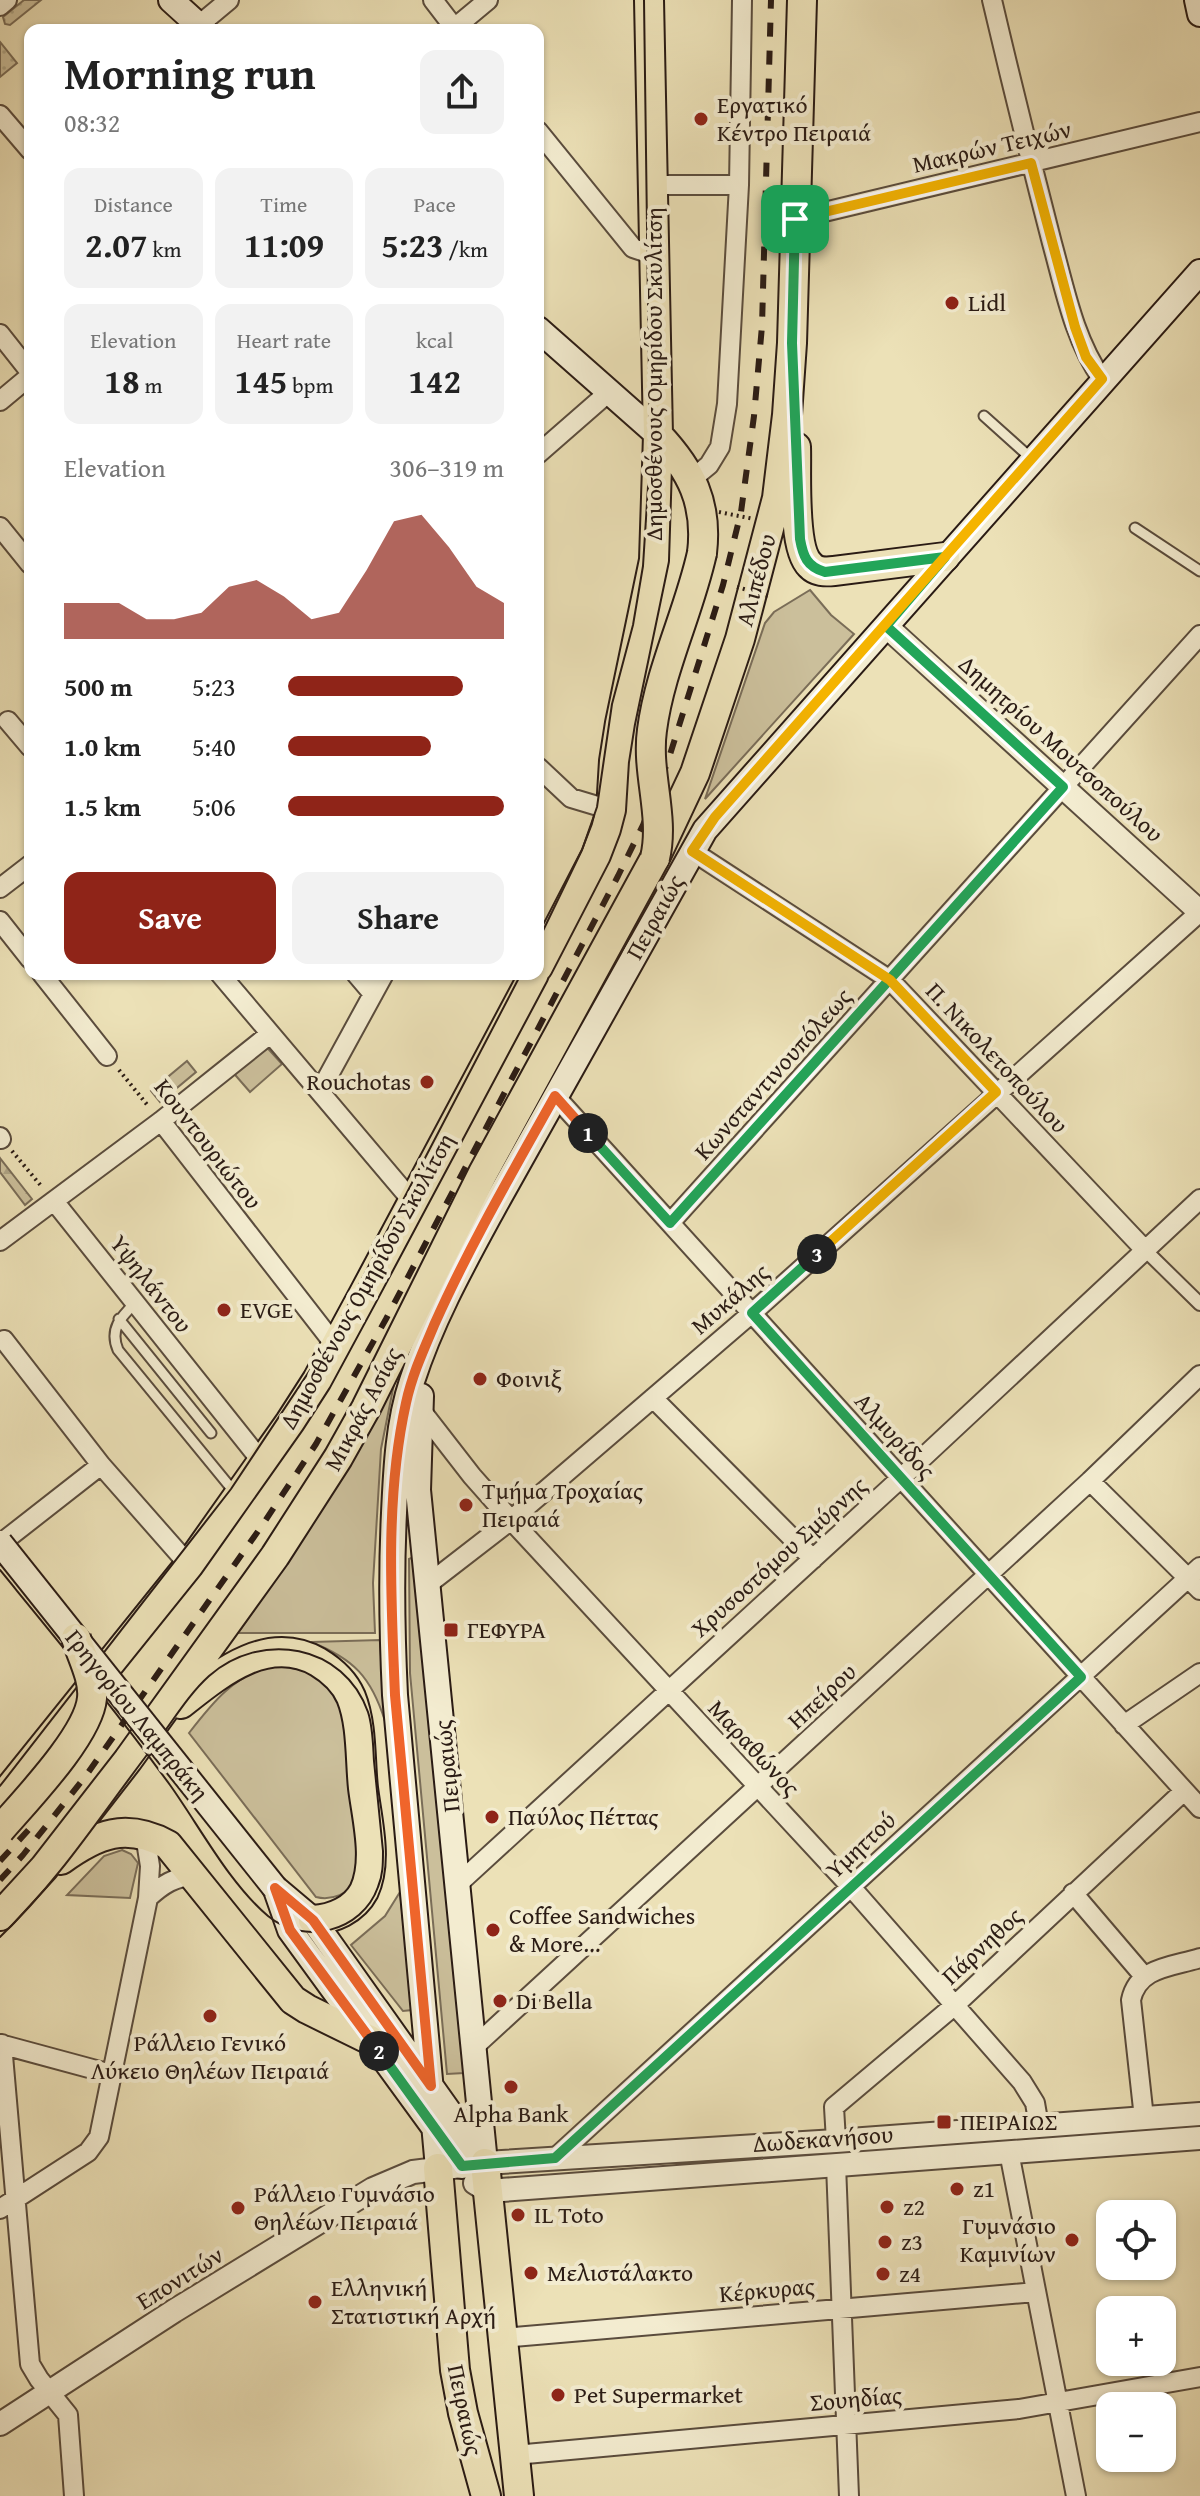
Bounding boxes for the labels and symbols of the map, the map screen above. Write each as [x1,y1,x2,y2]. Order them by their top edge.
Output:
place label: Εργατικό Κέντρο Πειραιά [717,87,871,150]
marker: Εργατικό Κέντρο Πειραιά [692,110,710,128]
street label: Μακρών Τειχών [909,111,1075,182]
pin [761,185,829,253]
street label: Δημοσθένους Ομηρίδου Σκυλίτση [636,207,671,541]
place label: Lidl [968,285,1006,320]
marker: Lidl [943,294,961,312]
street label: Αλιπέδου [726,530,785,630]
street label: Δημητρίου Μουτσοπούλου [951,647,1171,850]
street label: Πειραιώς [617,868,692,966]
street label: Π. Νικολετοπούλου [918,974,1077,1141]
street label: Κωνσταντινουπόλεως [686,980,860,1167]
place label: Rouchotas [307,1064,411,1099]
street label: Κουντουριώτου [146,1071,271,1216]
marker: Rouchotas [418,1073,436,1091]
pin: 1 [568,1113,608,1153]
street label: Δημοσθένους Ομηρίδου Σκυλίτση [270,1126,463,1435]
street label: Υψηλάντου [101,1226,201,1340]
pin: 3 [797,1234,837,1274]
street label: Μυκάλης [683,1255,777,1343]
place label: EVGE [240,1292,293,1327]
marker: EVGE [215,1301,233,1319]
street label: Μικράς Ασίας [315,1340,410,1477]
place label: Φοινιξ [496,1361,562,1396]
marker: Φοινιξ [471,1370,489,1388]
street label: Αλμυρίδος [847,1384,944,1487]
street label: Χρυσοστόμου Σμύρνης [683,1468,875,1645]
place label: Τμήμα Τροχαίας Πειραιά [482,1473,643,1536]
marker: Τμήμα Τροχαίας Πειραιά [457,1496,475,1514]
place label: ΓΕΦΥΡΑ [467,1612,546,1647]
street label: Γρηγορίου Λαμπράκη [57,1621,218,1808]
marker: ΓΕΦΥΡΑ [442,1621,460,1639]
street label: Ηπείρου [779,1655,864,1737]
street label: Μαραθώνος [700,1691,808,1804]
street label: Πειραιώς [424,1718,469,1814]
place label: Παύλος Πέττας [508,1799,659,1834]
street label: Υμηττού [817,1803,904,1887]
marker: Παύλος Πέττας [483,1808,501,1826]
place label: Coffee Sandwiches & More... [509,1898,695,1961]
street label: Πάρνηθος [933,1899,1030,1993]
marker: Coffee Sandwiches & More... [484,1921,502,1939]
place label: Di Bella [516,1983,593,2018]
marker: Di Bella [491,1992,509,2010]
marker: Ράλλειο Γενικό Λύκειο Θηλέων Πειραιά [201,2007,219,2025]
place label: Ράλλειο Γενικό Λύκειο Θηλέων Πειραιά [91,2025,329,2088]
pin: 2 [359,2031,399,2071]
marker: Alpha Bank [502,2078,520,2096]
place label: Alpha Bank [454,2096,569,2131]
place label: ΠΕΙΡΑΙΩΣ [960,2104,1057,2139]
marker: ΠΕΙΡΑΙΩΣ [935,2113,953,2131]
street label: Δωδεκανήσου [752,2116,894,2161]
place label: z1 [973,2171,995,2206]
place label: Ράλλειο Γυμνάσιο Θηλέων Πειραιά [254,2176,435,2239]
marker: z1 [948,2180,966,2198]
place label: z2 [903,2189,925,2224]
place label: IL Toto [534,2197,604,2232]
marker: z2 [878,2198,896,2216]
marker: Ράλλειο Γυμνάσιο Θηλέων Πειραιά [229,2199,247,2217]
marker: IL Toto [509,2206,527,2224]
place label: Γυμνάσιο Καμινίων [960,2208,1056,2271]
place label: z3 [901,2224,923,2259]
marker: Γυμνάσιο Καμινίων [1063,2231,1081,2249]
marker: z3 [876,2233,894,2251]
street label: Επονιτών [129,2237,230,2318]
place label: Μελιστάλακτο [547,2255,693,2290]
place label: z4 [899,2256,921,2291]
marker: Μελιστάλακτο [522,2264,540,2282]
marker: z4 [874,2265,892,2283]
street label: Κέρκυρας [718,2268,816,2311]
place label: Ελληνική Στατιστική Αρχή [331,2270,496,2333]
marker: Ελληνική Στατιστική Αρχή [306,2293,324,2311]
street label: Πειραιώς [439,2361,492,2459]
place label: Pet Supermarket [574,2377,744,2412]
street label: Σουηδίας [808,2377,903,2420]
marker: Pet Supermarket [549,2386,567,2404]

